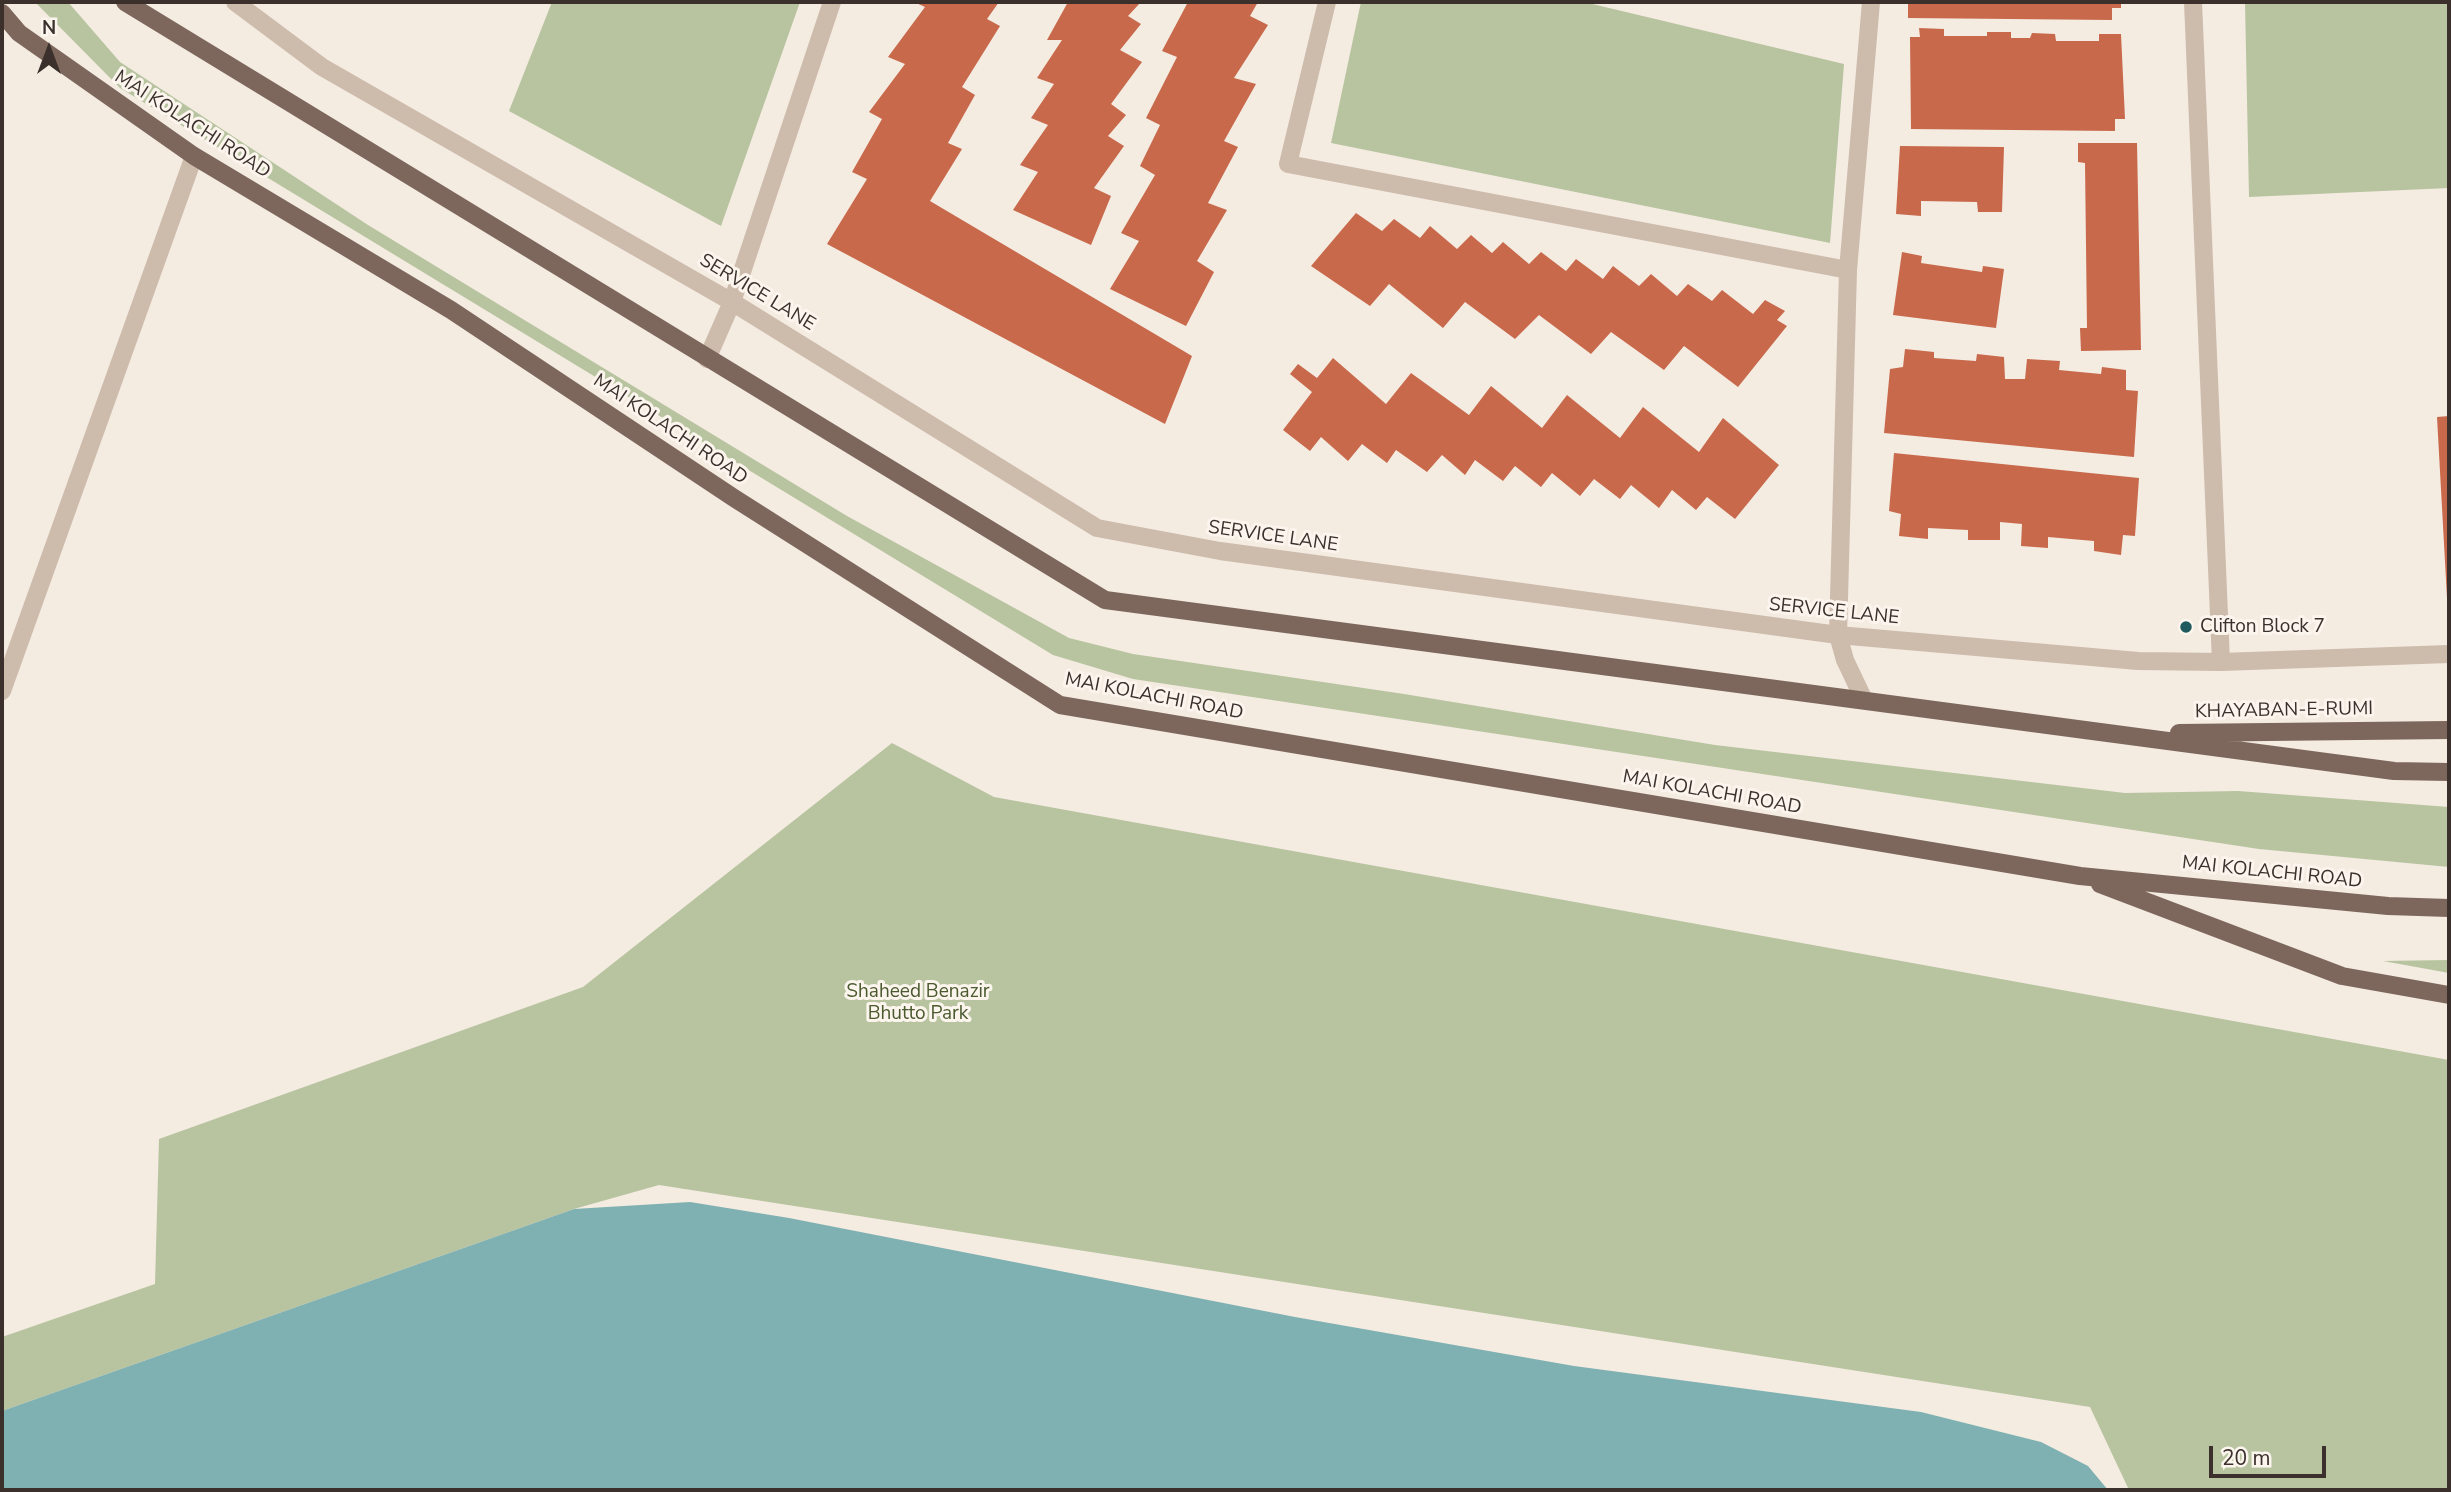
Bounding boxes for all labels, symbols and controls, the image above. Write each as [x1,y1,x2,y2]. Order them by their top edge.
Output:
north arrow [14,14,84,84]
text: N [42,15,56,41]
street label: MAI KOLACHI ROAD [110,66,274,184]
street label: SERVICE LANE [695,250,819,336]
street label: MAI KOLACHI ROAD [589,370,751,490]
street label: SERVICE LANE [1207,517,1339,557]
street label: SERVICE LANE [1768,594,1900,630]
place label: Clifton Block 7 [2200,616,2325,638]
marker: Clifton Block 7 [2178,619,2194,635]
street label: MAI KOLACHI ROAD [1063,669,1245,725]
street label: KHAYABAN-E-RUMI [2195,698,2373,724]
street label: MAI KOLACHI ROAD [1621,766,1803,820]
street label: MAI KOLACHI ROAD [2181,852,2363,894]
park label: Shaheed Benazir Bhutto Park [846,981,990,1025]
scale bar [2213,1432,2330,1476]
text: 20 m [2222,1444,2271,1472]

